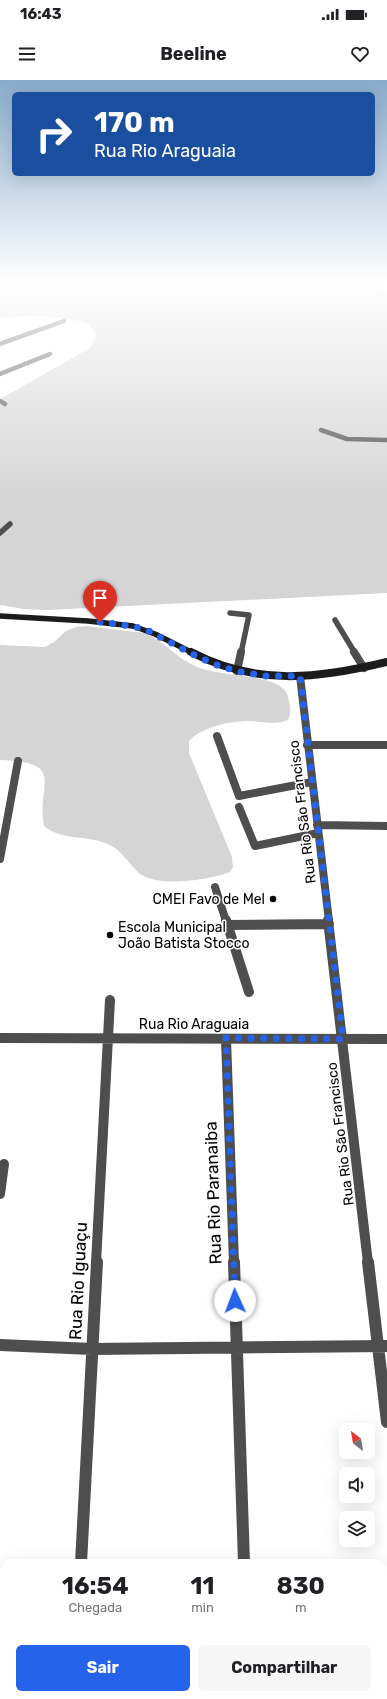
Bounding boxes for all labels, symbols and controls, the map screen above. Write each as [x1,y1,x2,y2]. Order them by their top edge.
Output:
text: 16:43 [20,5,62,23]
icon: menu [16,43,38,65]
text: Beeline [160,43,227,65]
icon: heart [349,43,371,65]
text: 170 m [94,106,175,139]
icon: right [28,108,80,160]
text: Rua Rio Araguaia [94,140,236,162]
pin [83,581,117,622]
icon: arrive [89,587,111,609]
street label: Rua Rio São Francisco [285,739,320,884]
place label: CMEI Favo de Mel [153,891,265,908]
marker: CMEI Favo de Mel [268,894,278,904]
place label: Escola Municipal João Batista Stocco [118,919,249,952]
marker: Escola Municipal João Batista Stocco [105,930,115,940]
street label: Rua Rio Araguaia [139,1016,249,1033]
street label: Rua Rio São Francisco [323,1061,358,1206]
street label: Rua Rio Paranaiba [201,1121,225,1265]
street label: Rua Rio Iguaçu [65,1221,91,1341]
position arrow [214,1280,256,1322]
north arrow [339,1423,375,1459]
map controls [339,1423,375,1547]
button: sound [339,1467,375,1503]
button: layers [339,1511,375,1547]
text: 16:54 [62,1572,129,1600]
text: 11 [191,1572,214,1600]
text: 830 [277,1572,325,1600]
text: Chegada [68,1600,122,1615]
text: min [191,1600,214,1615]
text: m [295,1600,306,1615]
button: Sair [16,1645,190,1691]
button: Compartilhar [198,1645,371,1691]

